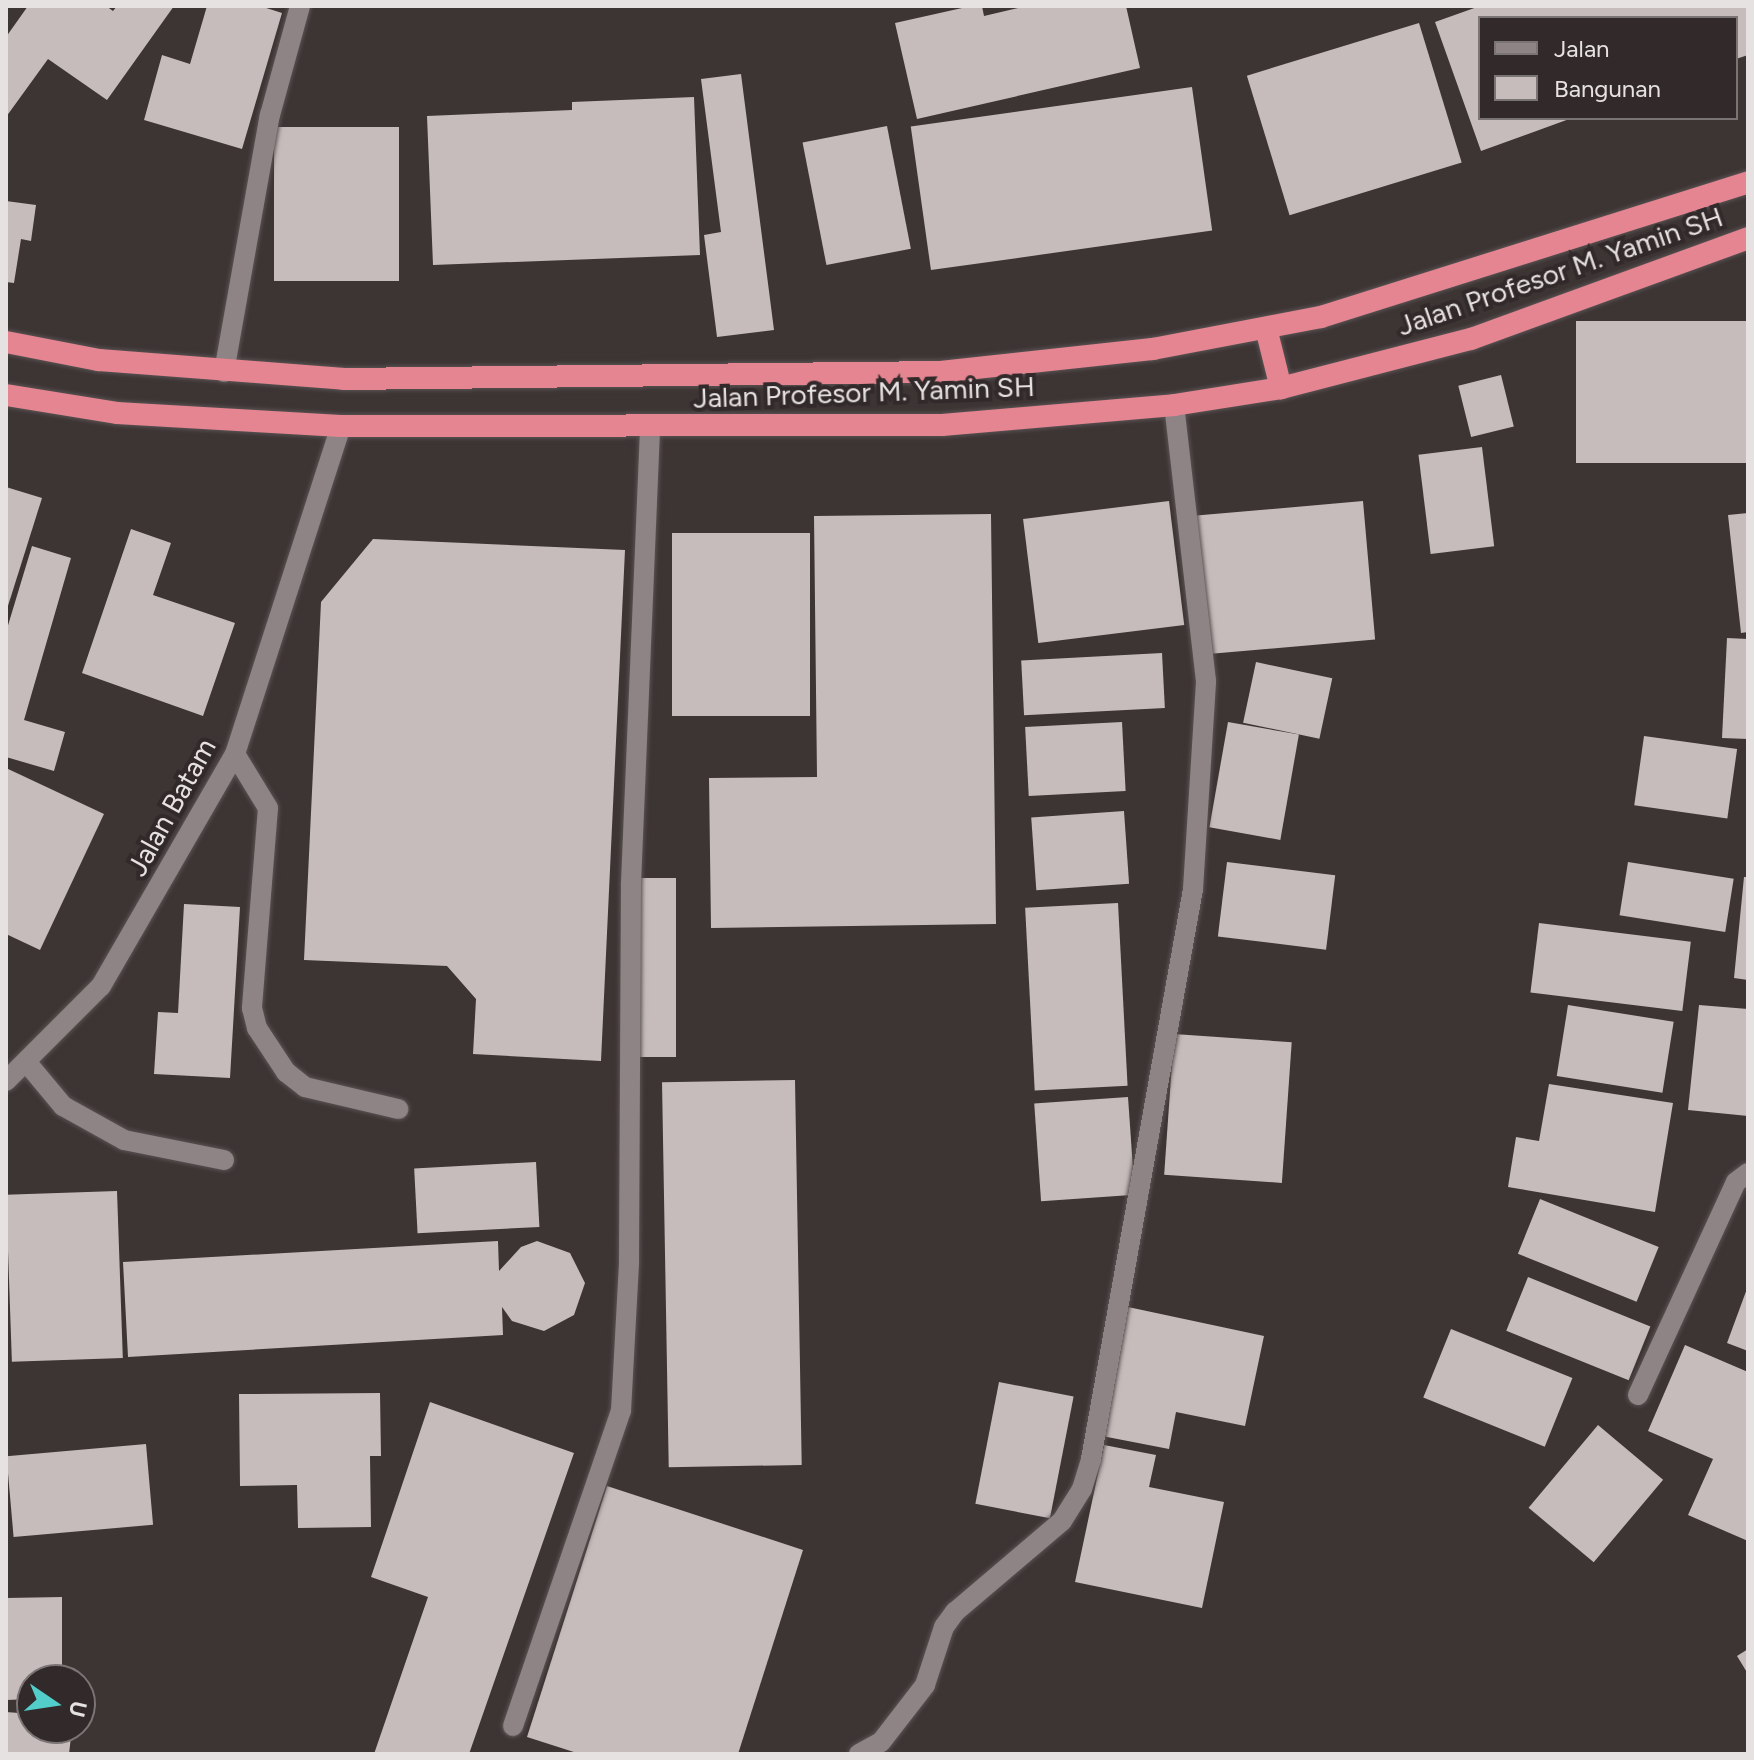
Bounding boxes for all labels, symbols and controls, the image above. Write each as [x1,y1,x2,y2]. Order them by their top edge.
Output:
legend [1478,16,1738,120]
text: Jalan [1554,34,1610,63]
text: Bangunan [1554,74,1661,103]
street label: Jalan Profesor M. Yamin SH [1393,199,1727,343]
street label: Jalan Profesor M. Yamin SH [693,369,1035,415]
street label: Jalan Batam [120,733,222,881]
north arrow [16,1664,96,1744]
text: U [63,1698,93,1720]

